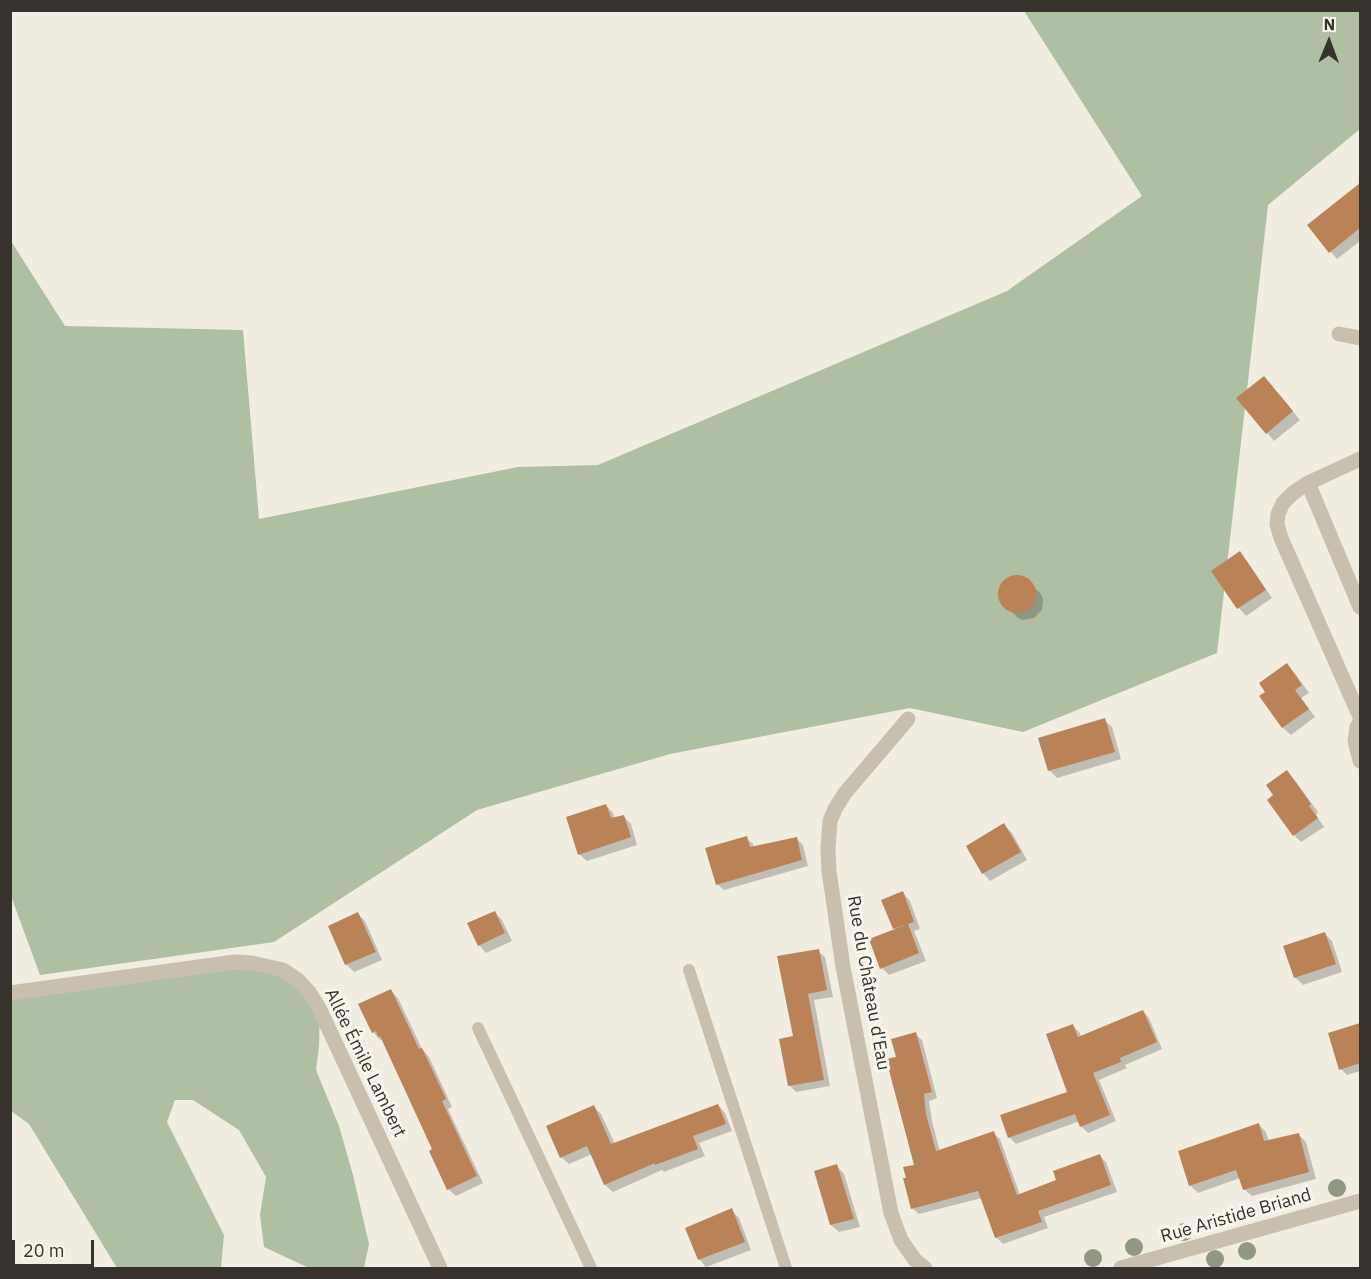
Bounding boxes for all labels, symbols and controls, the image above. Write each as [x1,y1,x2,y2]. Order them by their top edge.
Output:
north arrow [1299,12,1359,72]
text: N [1323,14,1335,34]
street label: Rue du Château d'Eau [842,894,894,1072]
street label: Allée Émile Lambert [320,985,410,1141]
street label: Rue Aristide Briand [1158,1184,1314,1248]
scale bar [15,1228,98,1266]
text: 20 m [23,1239,65,1262]

